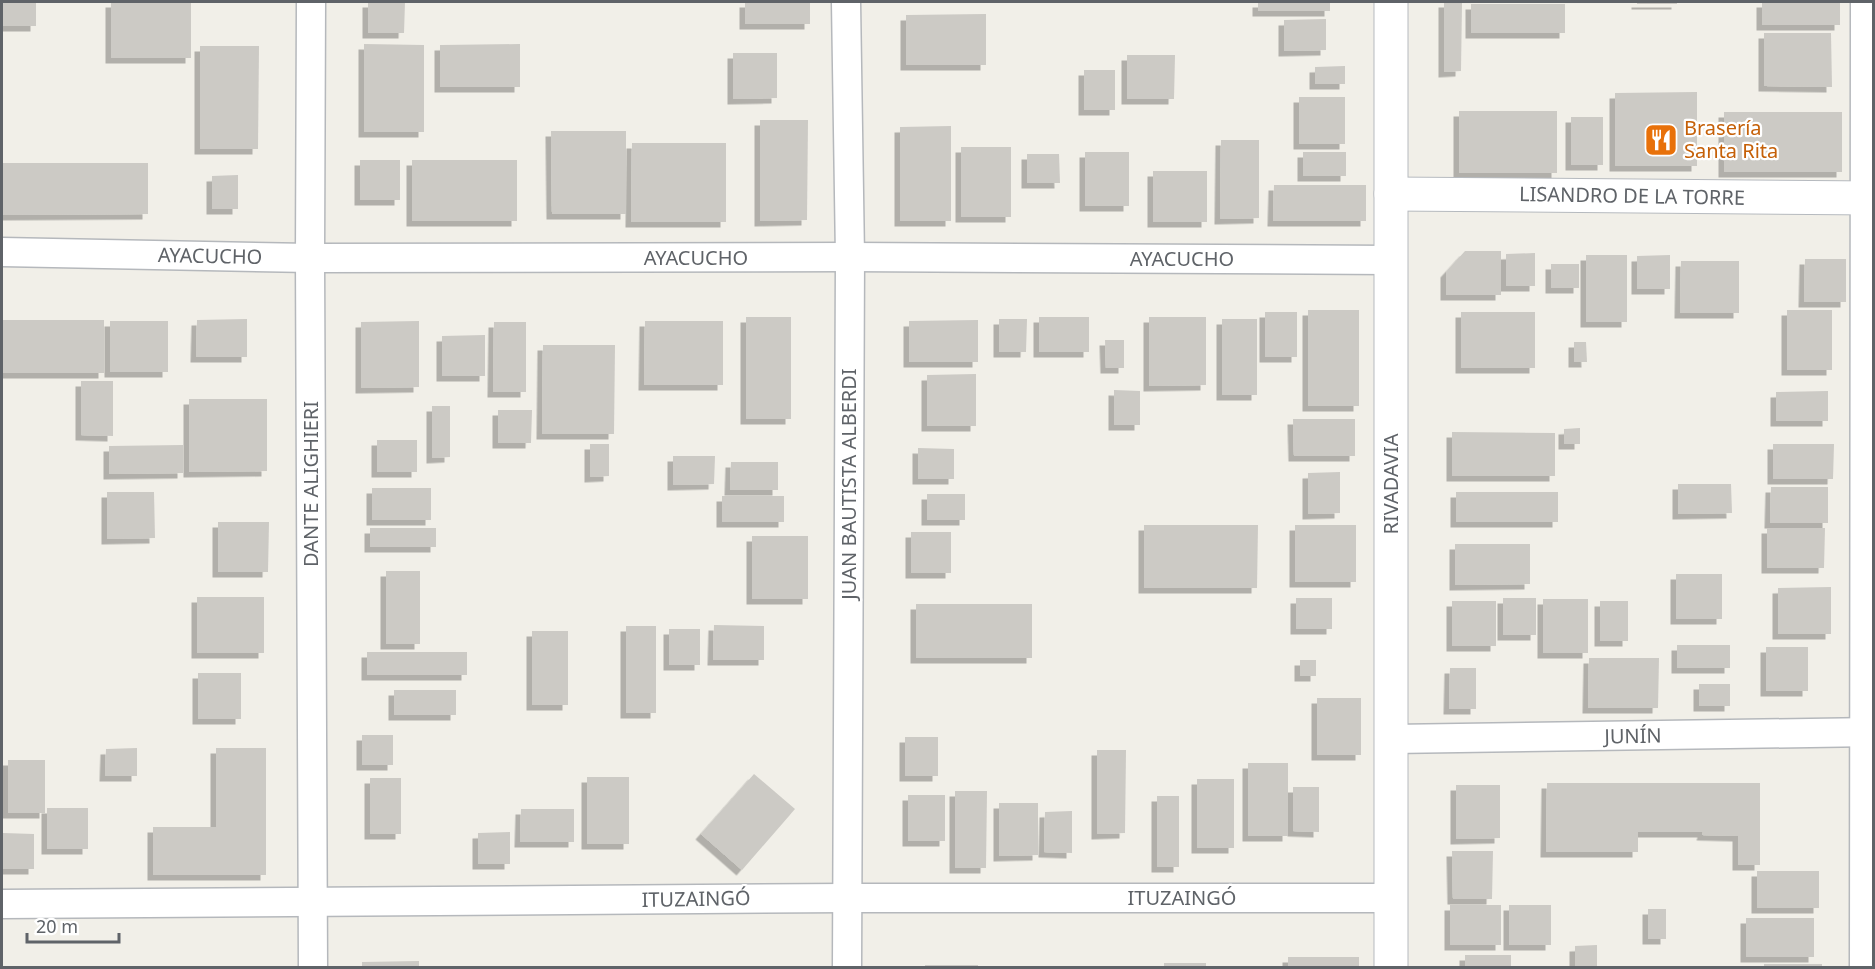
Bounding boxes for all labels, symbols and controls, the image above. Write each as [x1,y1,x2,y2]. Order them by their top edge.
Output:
place label: Brasería Santa Rita [1684,114,1778,164]
restaurant icon: Brasería Santa Rita [1643,122,1679,158]
street label: LISANDRO DE LA TORRE [1519,180,1745,211]
street label: AYACUCHO [158,241,262,270]
street label: AYACUCHO [644,244,748,271]
street label: AYACUCHO [1130,245,1234,272]
street label: JUAN BAUTISTA ALBERDI [835,368,862,602]
street label: DANTE ALIGHIERI [297,401,324,567]
street label: RIVADAVIA [1377,433,1404,534]
street label: JUNÍN [1602,722,1662,750]
street label: ITUZAINGÓ [641,884,751,913]
street label: ITUZAINGÓ [1128,884,1236,911]
scale bar [27,906,118,944]
text: 20 m [36,914,78,938]

